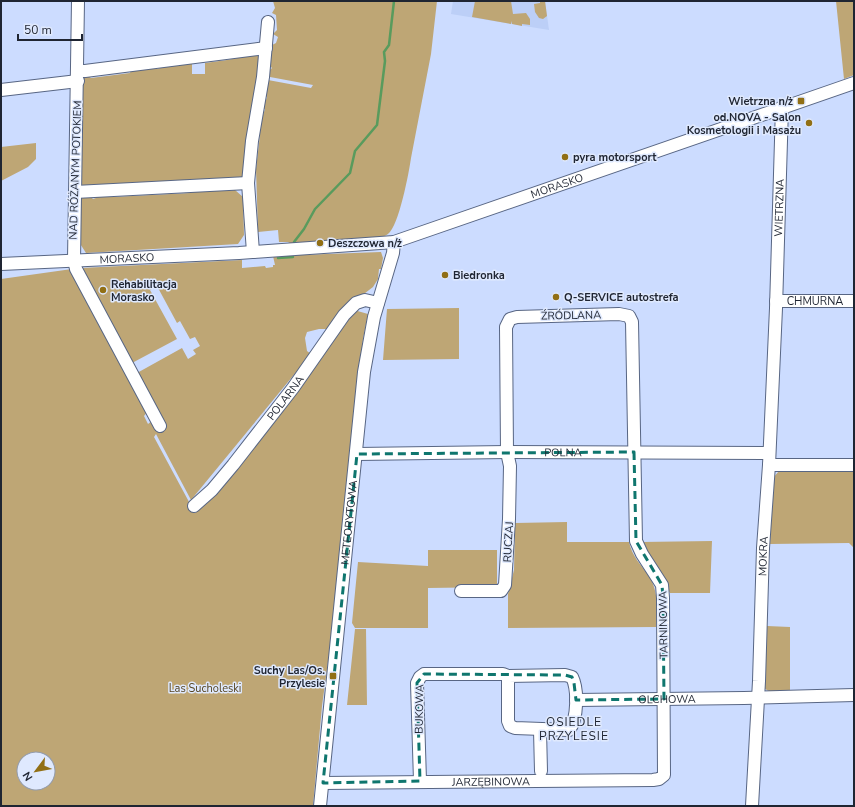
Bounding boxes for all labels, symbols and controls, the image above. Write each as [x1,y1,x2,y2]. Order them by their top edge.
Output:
scale bar [18,16,82,42]
text: 50 m [24,22,52,38]
place label: Wietrzna n/ż [728,94,793,109]
marker: Wietrzna n/ż [796,96,806,106]
street label: NAD RÓŻANYM POTOKIEM [65,100,85,240]
place label: od.NOVA - Salon Kosmetologii i Masażu [687,110,801,138]
marker: od.NOVA - Salon Kosmetologii i Masażu [804,118,814,128]
place label: pyra motorsport [573,150,657,165]
marker: pyra motorsport [560,152,570,162]
street label: MORASKO [529,170,585,202]
street label: WIETRZNA [771,179,788,237]
place label: Deszczowa n/ż [328,236,402,251]
marker: Deszczowa n/ż [315,238,325,248]
street label: MORASKO [99,250,155,267]
place label: Biedronka [453,268,505,283]
marker: Biedronka [440,270,450,280]
place label: Rehabilitacja Morasko [111,277,177,305]
marker: Rehabilitacja Morasko [98,285,108,295]
place label: Q-SERVICE autostrefa [564,290,679,305]
marker: Q-SERVICE autostrefa [551,292,561,302]
street label: CHMURNA [787,294,843,309]
street label: ŹRÓDLANA [541,306,601,324]
street label: POLARNA [264,373,308,423]
street label: POLNA [544,445,582,460]
street label: METEORYTOWA [337,479,361,566]
street label: RUCZAJ [500,521,517,563]
street label: MOKRA [755,536,772,576]
street label: TARNINOWA [655,591,672,659]
place label: Suchy Las/Os. Przylesie [254,663,325,691]
marker: Suchy Las/Os. Przylesie [328,671,338,681]
park label: Las Sucholeski [169,681,241,696]
street label: BUKOWA [412,684,427,734]
street label: OLCHOWA [638,692,696,707]
district label: OSIEDLE PRZYLESIE [539,714,609,744]
north arrow [16,751,56,791]
text: N [19,769,36,784]
street label: JARZĘBINOWA [451,774,530,790]

